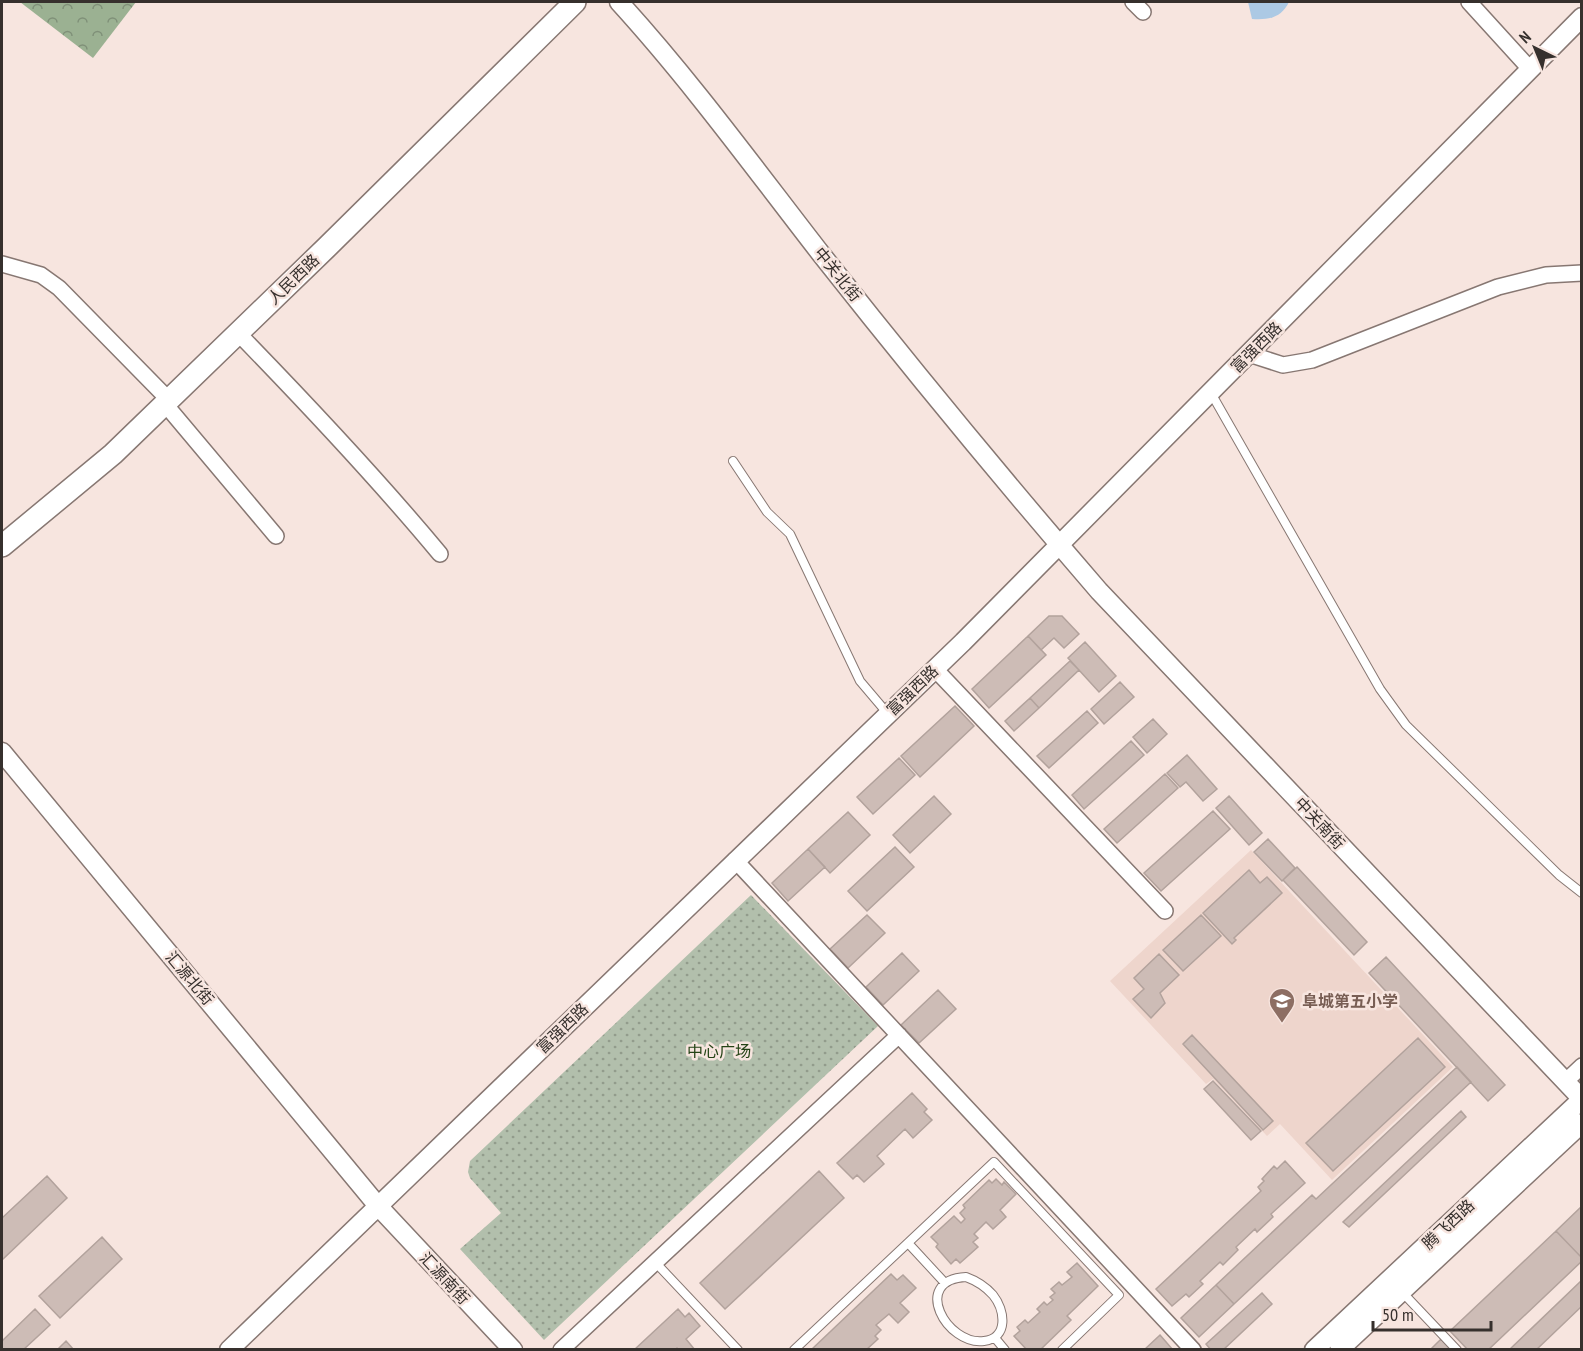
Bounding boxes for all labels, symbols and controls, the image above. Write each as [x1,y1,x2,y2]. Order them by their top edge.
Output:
north arrow [1505,18,1565,78]
text: N [1515,27,1535,47]
street label: 中关北街 [810,243,866,305]
street label: 人民西路 [263,250,323,308]
street label: 富强西路 [1226,317,1286,377]
street label: 富强西路 [882,661,942,719]
street label: 中关南街 [1291,793,1349,853]
street label: 汇源北街 [162,947,218,1009]
school or university icon: 阜城第五小学 [1267,986,1297,1024]
place label: 阜城第五小学 [1302,991,1398,1011]
street label: 富强西路 [532,999,592,1057]
park label: 中心广场 [687,1041,751,1061]
street label: 腾飞西路 [1418,1195,1478,1253]
street label: 汇源南街 [416,1248,474,1308]
scale bar [1373,1294,1492,1332]
text: 50 m [1382,1303,1414,1326]

